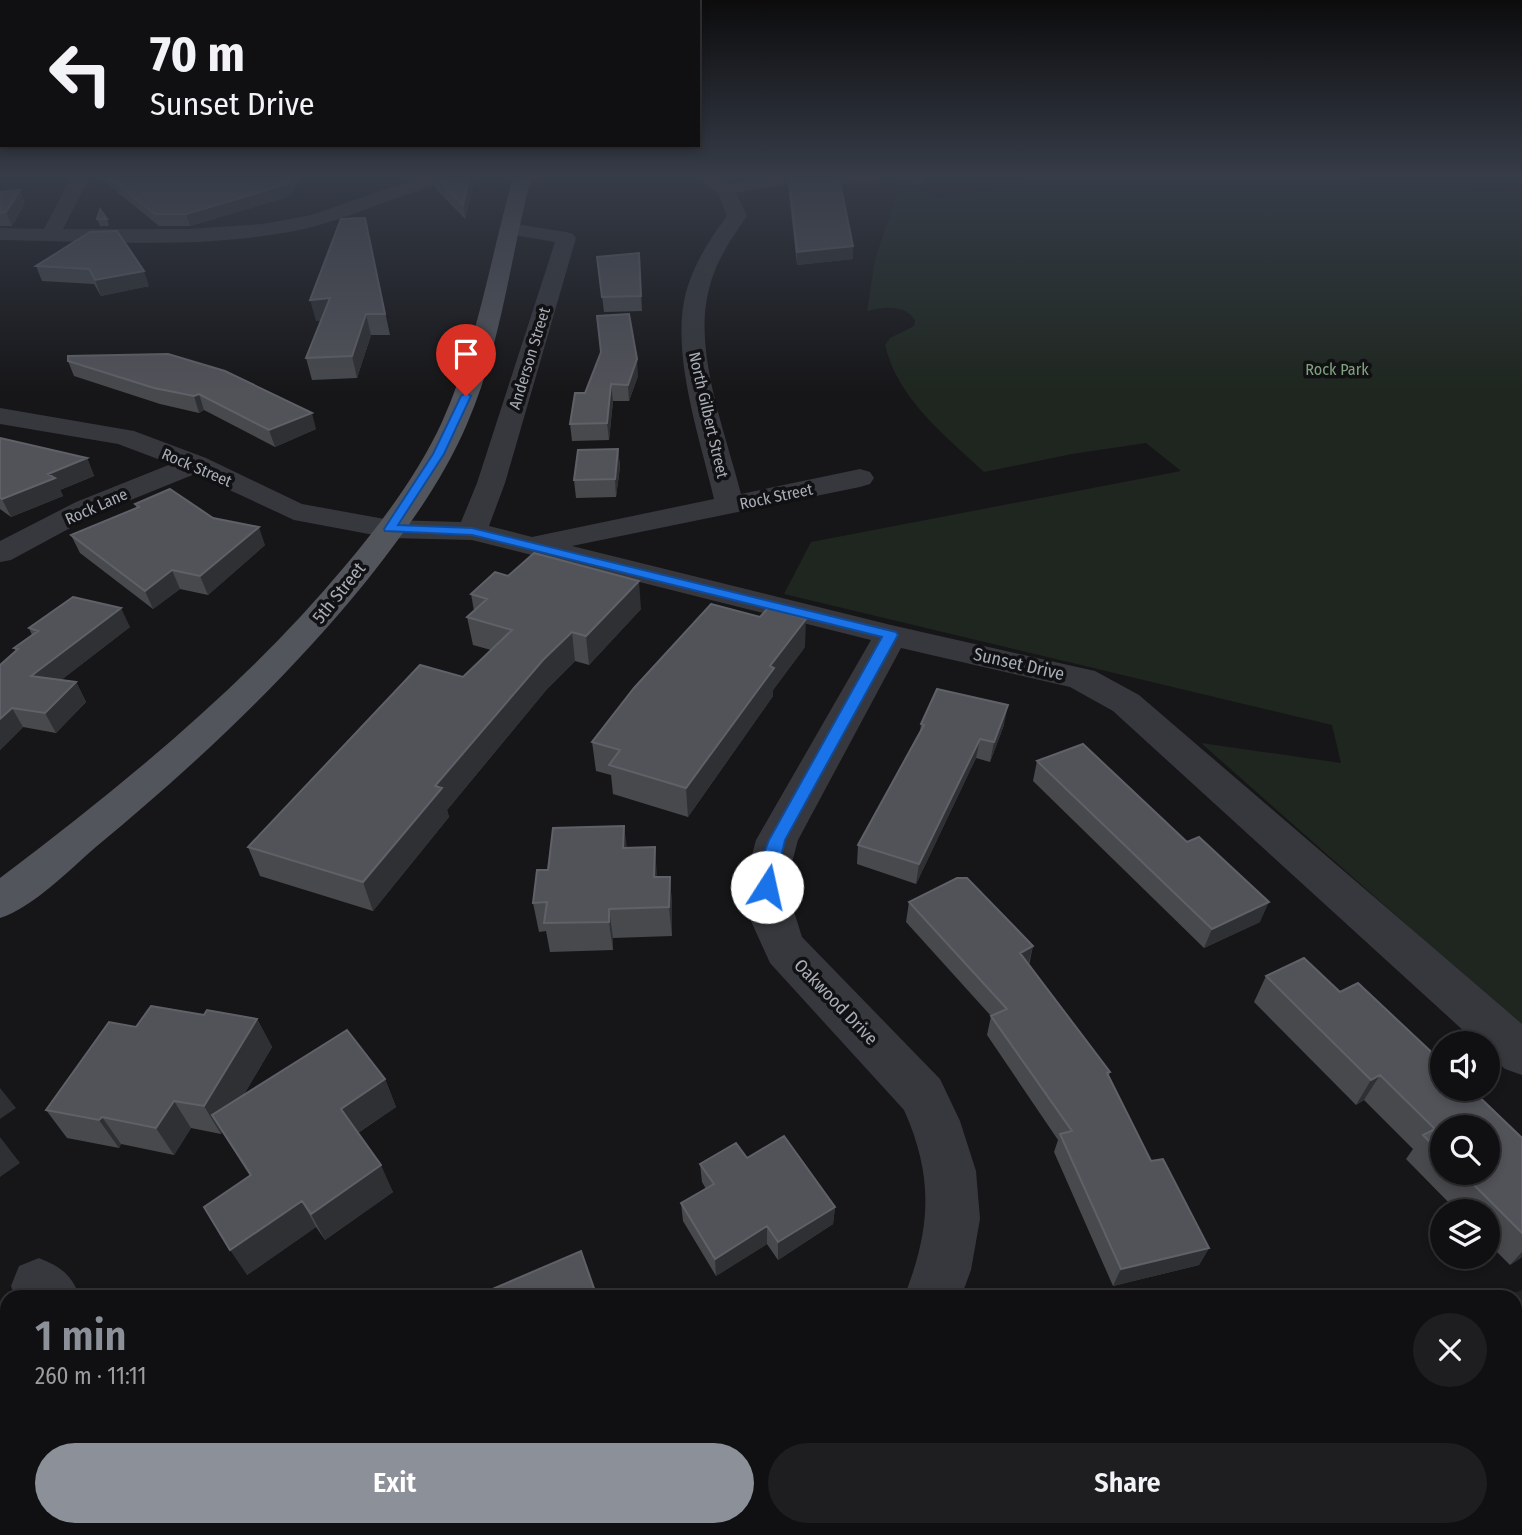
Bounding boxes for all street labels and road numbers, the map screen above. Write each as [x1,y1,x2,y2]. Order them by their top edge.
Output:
street label: Anderson Street [505,304,554,411]
street label: North Gilbert Street [685,350,732,481]
street label: Rock Street [159,444,235,491]
street label: Rock Street [738,479,815,514]
street label: Rock Lane [62,484,130,529]
street label: 5th Street [308,558,370,628]
street label: Sunset Drive [971,643,1067,685]
street label: Oakwood Drive [790,954,883,1050]

